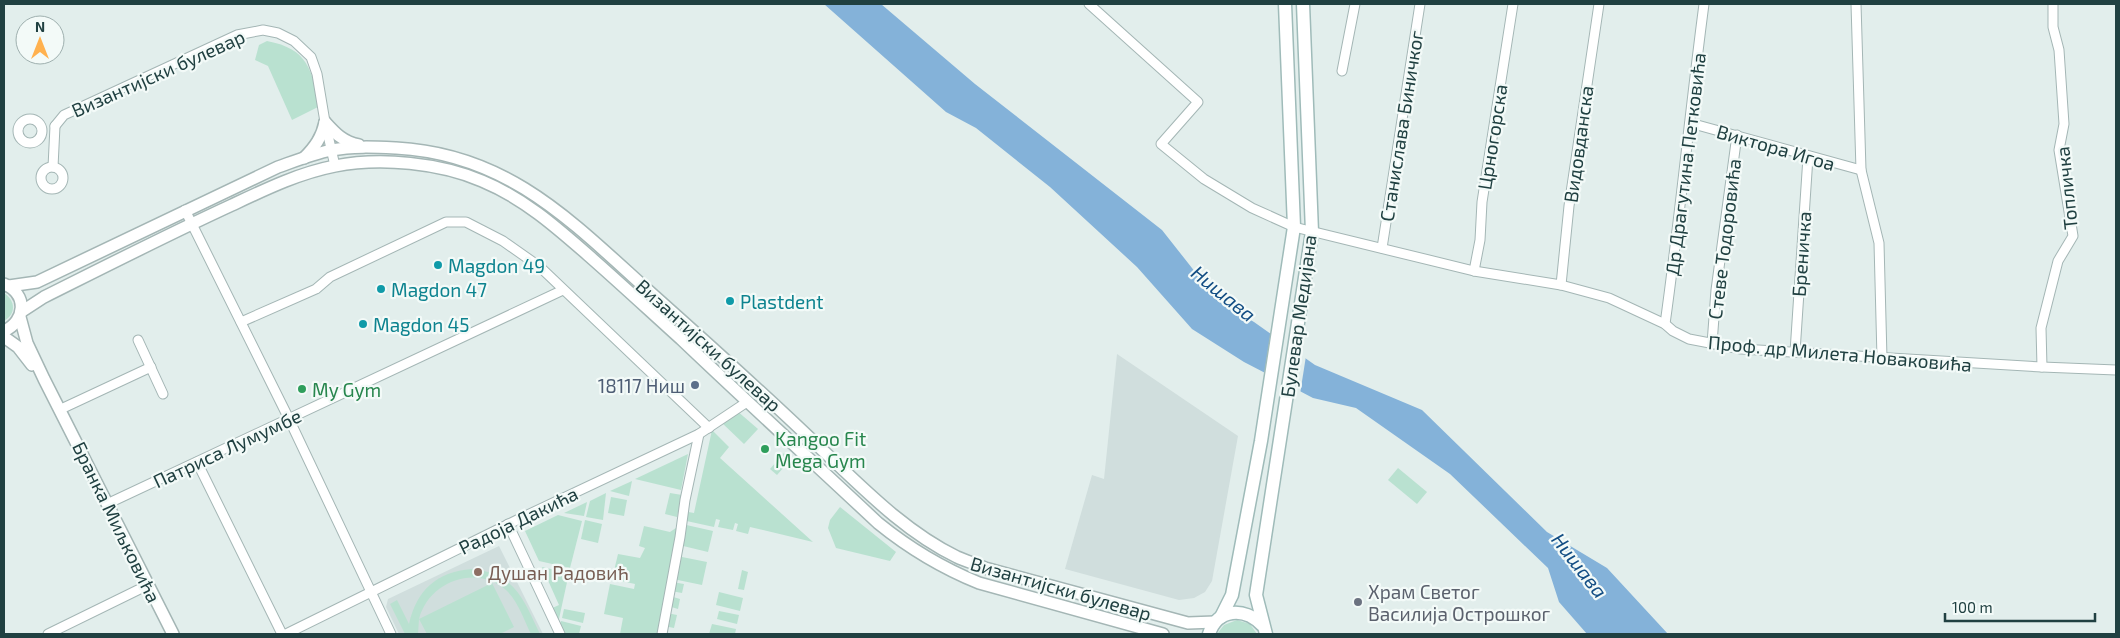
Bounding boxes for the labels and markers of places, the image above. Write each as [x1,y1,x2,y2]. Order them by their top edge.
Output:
place label: Magdon 49 [448,254,545,277]
marker: Magdon 49 [432,259,444,271]
place label: Magdon 47 [391,278,487,301]
marker: Magdon 47 [375,283,387,295]
place label: Plastdent [740,290,824,313]
marker: Plastdent [724,295,736,307]
place label: Magdon 45 [373,313,469,336]
marker: Magdon 45 [357,318,369,330]
place label: 18117 Ниш [598,374,685,397]
place label: My Gym [312,378,381,401]
marker: 18117 Ниш [689,379,701,391]
marker: My Gym [296,383,308,395]
place label: Kangoo Fit Mega Gym [775,427,866,472]
marker: Kangoo Fit Mega Gym [759,443,771,455]
place label: Душан Радовић [488,561,629,585]
marker: Душан Радовић [472,566,484,578]
place label: Храм Светог Василија Острошког [1368,580,1551,625]
marker: Храм Светог Василија Острошког [1352,596,1364,608]

